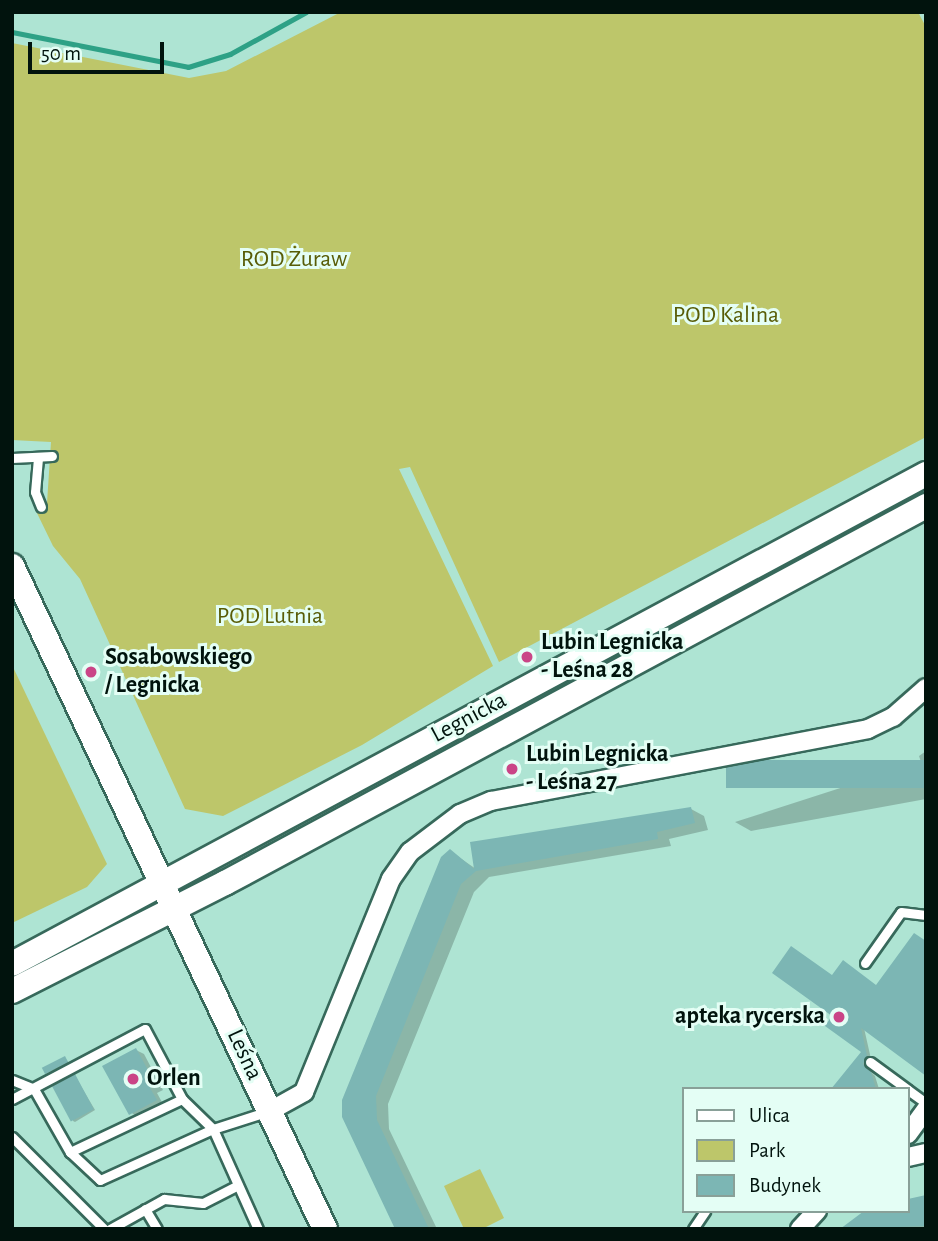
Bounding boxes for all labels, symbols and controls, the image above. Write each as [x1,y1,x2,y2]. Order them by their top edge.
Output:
scale bar [32,28,168,72]
text: 50 m [41,43,81,64]
park label: ROD Żuraw [241,246,347,274]
park label: POD Kalina [673,302,779,330]
park label: POD Lutnia [217,603,323,631]
place label: Lubin Legnicka - Leśna 28 [541,629,684,685]
place label: Sosabowskiego / Legnicka [105,644,252,700]
marker: Lubin Legnicka - Leśna 28 [519,649,535,665]
marker: Sosabowskiego / Legnicka [83,664,99,680]
street label: Legnicka [426,686,512,750]
place label: Lubin Legnicka - Leśna 27 [526,741,669,797]
marker: Lubin Legnicka - Leśna 27 [504,761,520,777]
place label: apteka rycerska [675,1003,825,1031]
marker: apteka rycerska [831,1009,847,1025]
street label: Leśna [220,1025,268,1085]
place label: Orlen [147,1065,201,1093]
marker: Orlen [125,1071,141,1087]
legend [682,1087,910,1213]
text: Ulica [749,1105,790,1126]
text: Park [749,1140,785,1161]
text: Budynek [749,1175,821,1196]

